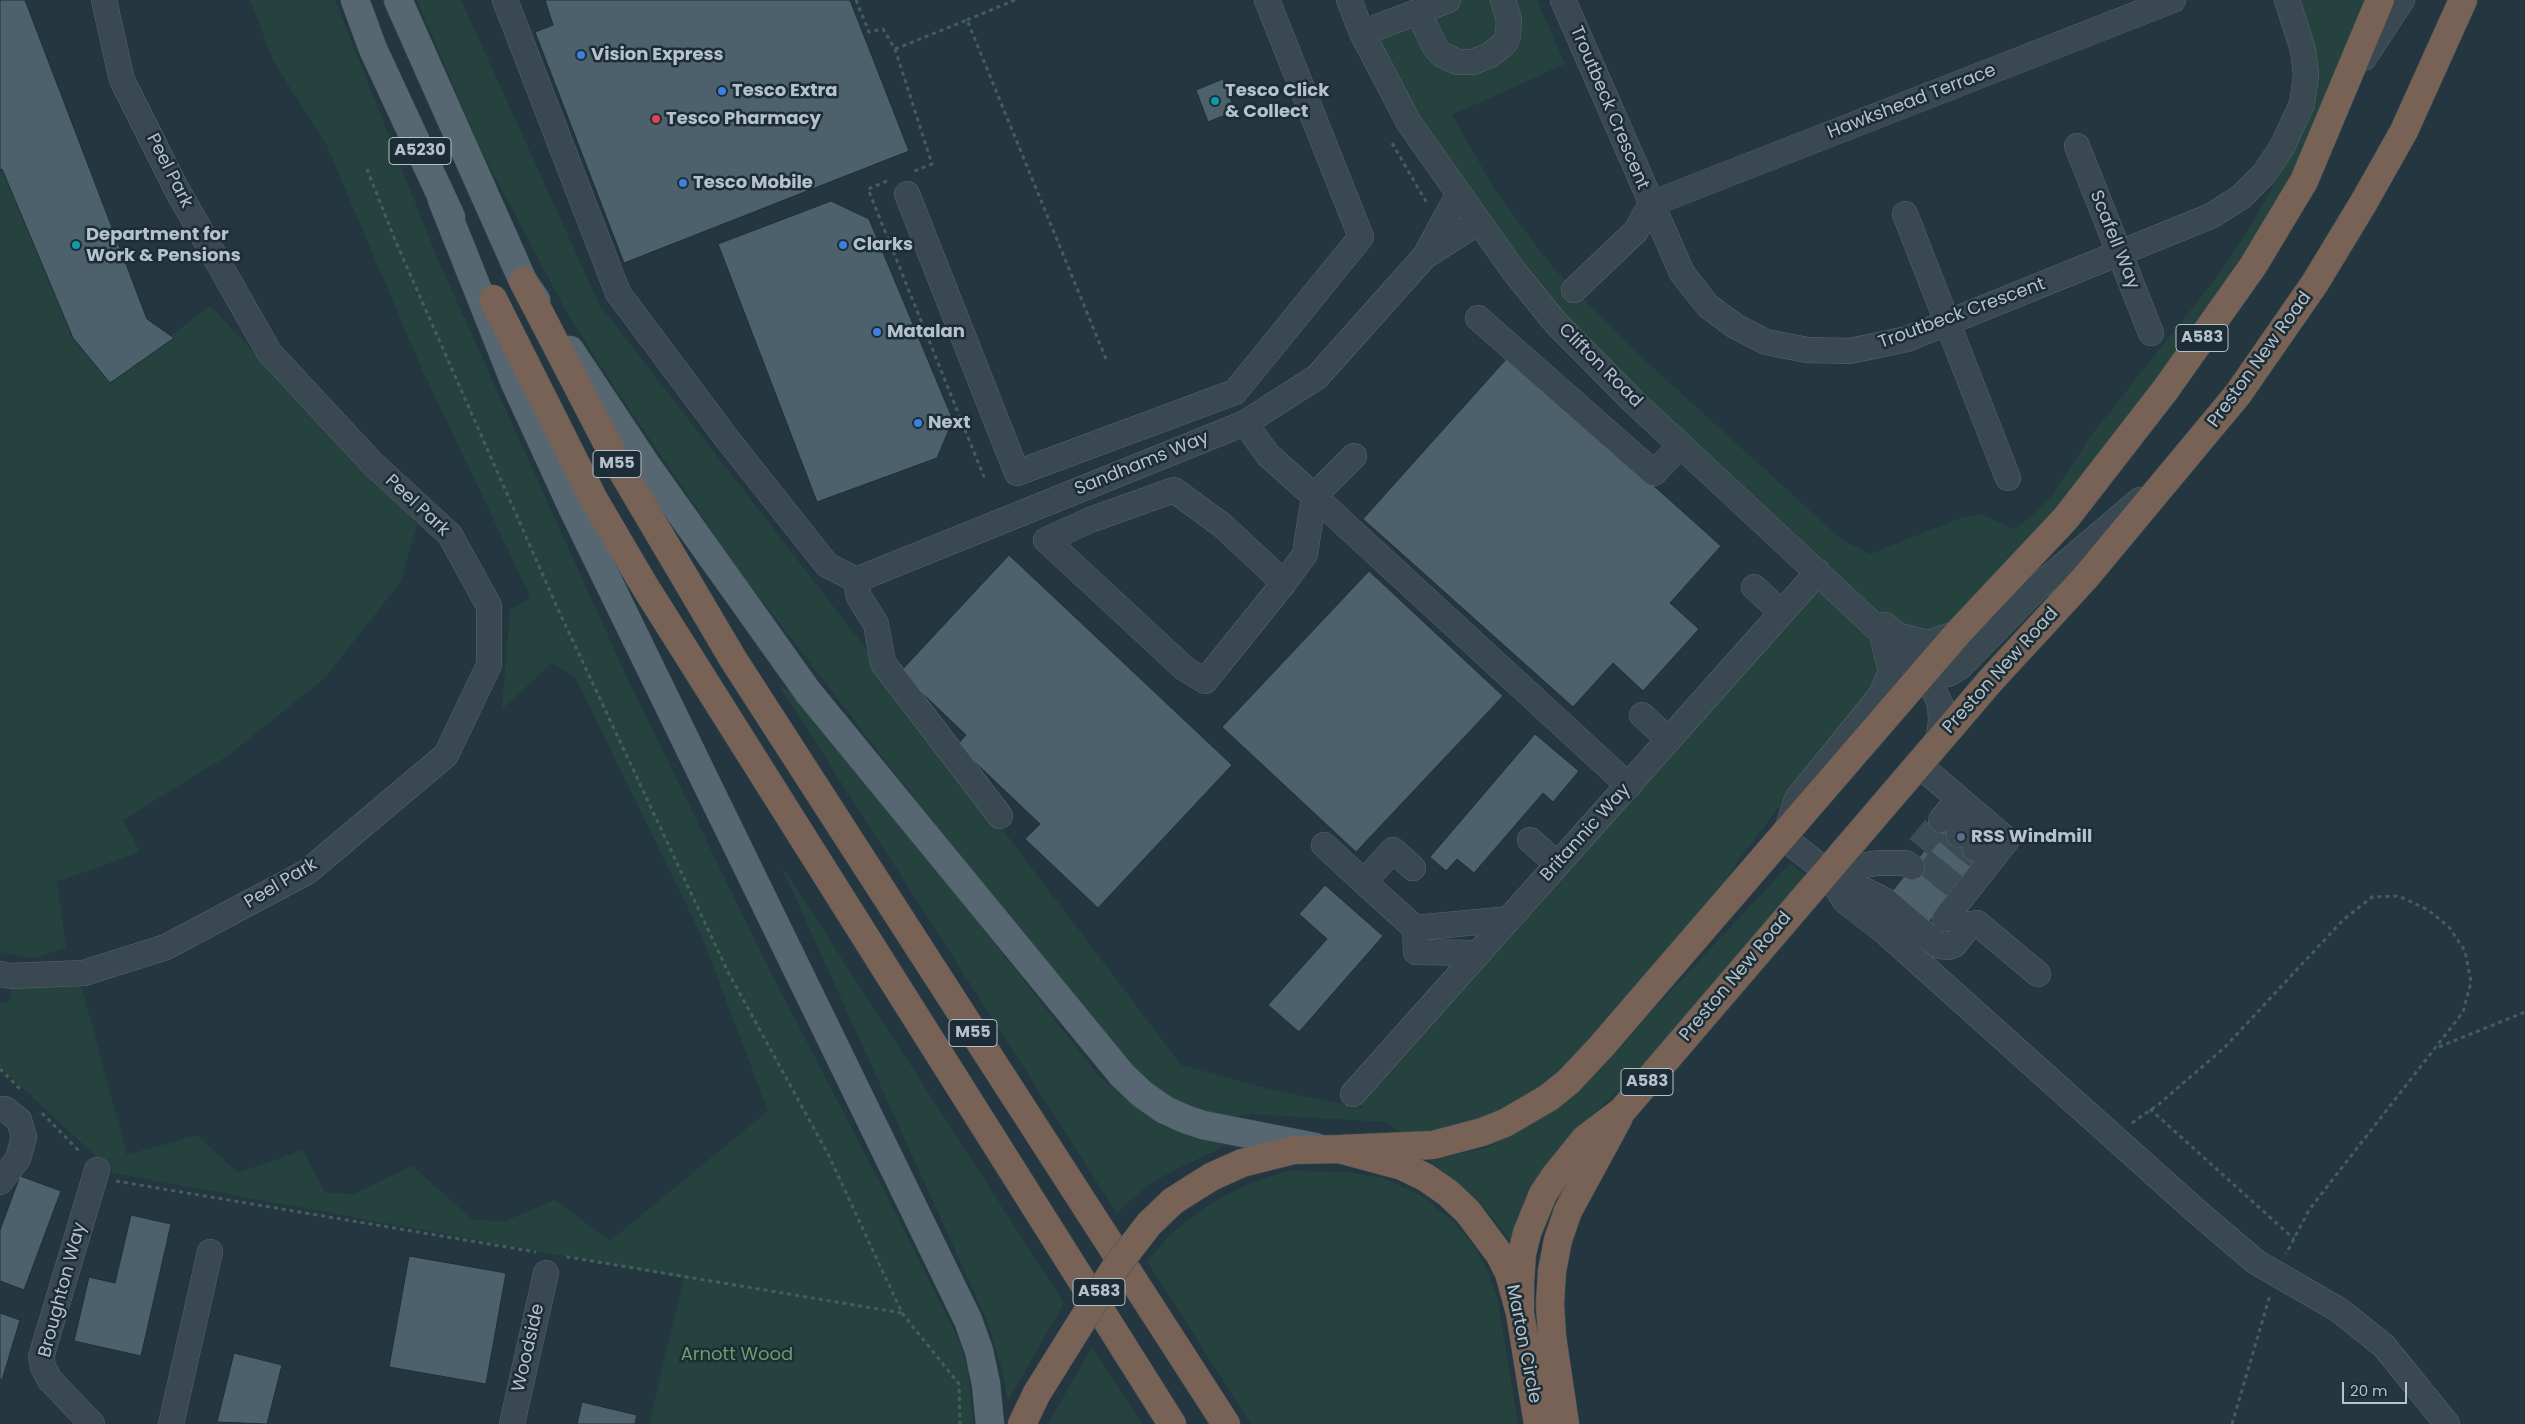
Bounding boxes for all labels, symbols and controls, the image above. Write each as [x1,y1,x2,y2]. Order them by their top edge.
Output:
street label: Troutbeck Crescent [1565,23,1653,193]
place label: Vision Express [591,44,724,66]
marker: Vision Express [575,49,587,61]
street label: Hawkshead Terrace [1825,60,1999,144]
place label: Tesco Extra [732,80,837,102]
place label: Tesco Click & Collect [1225,80,1329,122]
marker: Tesco Extra [716,85,728,97]
marker: Tesco Click & Collect [1209,95,1221,107]
place label: Tesco Pharmacy [666,108,821,130]
marker: Tesco Pharmacy [650,113,662,125]
street label: Peel Park [141,130,197,212]
road number: A5230 [389,138,451,164]
place label: Tesco Mobile [693,172,813,194]
marker: Tesco Mobile [677,177,689,189]
street label: Scafell Way [2084,188,2144,292]
place label: Department for Work & Pensions [86,224,241,266]
place label: Clarks [853,234,913,256]
marker: Department for Work & Pensions [70,239,82,251]
marker: Clarks [837,239,849,251]
street label: Troutbeck Crescent [1876,274,2048,354]
street label: Preston New Road [2204,288,2316,432]
street label: Clifton Road [1554,320,1646,412]
place label: Matalan [887,321,965,343]
road number: A583 [2176,324,2228,352]
marker: Matalan [871,326,883,338]
place label: Next [928,412,971,434]
marker: Next [912,417,924,429]
street label: Sandhams Way [1072,427,1212,501]
road number: M55 [593,450,641,478]
street label: Peel Park [380,471,454,541]
street label: Preston New Road [1939,603,2063,739]
street label: Britannic Way [1536,780,1636,886]
place label: RSS Windmill [1971,826,2092,848]
marker: RSS Windmill [1955,831,1967,843]
street label: Peel Park [241,854,321,914]
street label: Preston New Road [1676,908,1796,1046]
road number: M55 [949,1020,997,1046]
road number: A583 [1621,1068,1673,1096]
street label: Broughton Way [35,1220,91,1360]
road number: A583 [1073,1278,1125,1305]
street label: Marton Circle [1501,1283,1545,1405]
street label: Woodside [508,1302,550,1394]
park label: Arnott Wood [681,1344,793,1366]
scale bar [2345,1372,2410,1404]
text: 20 m [2350,1380,2388,1401]

